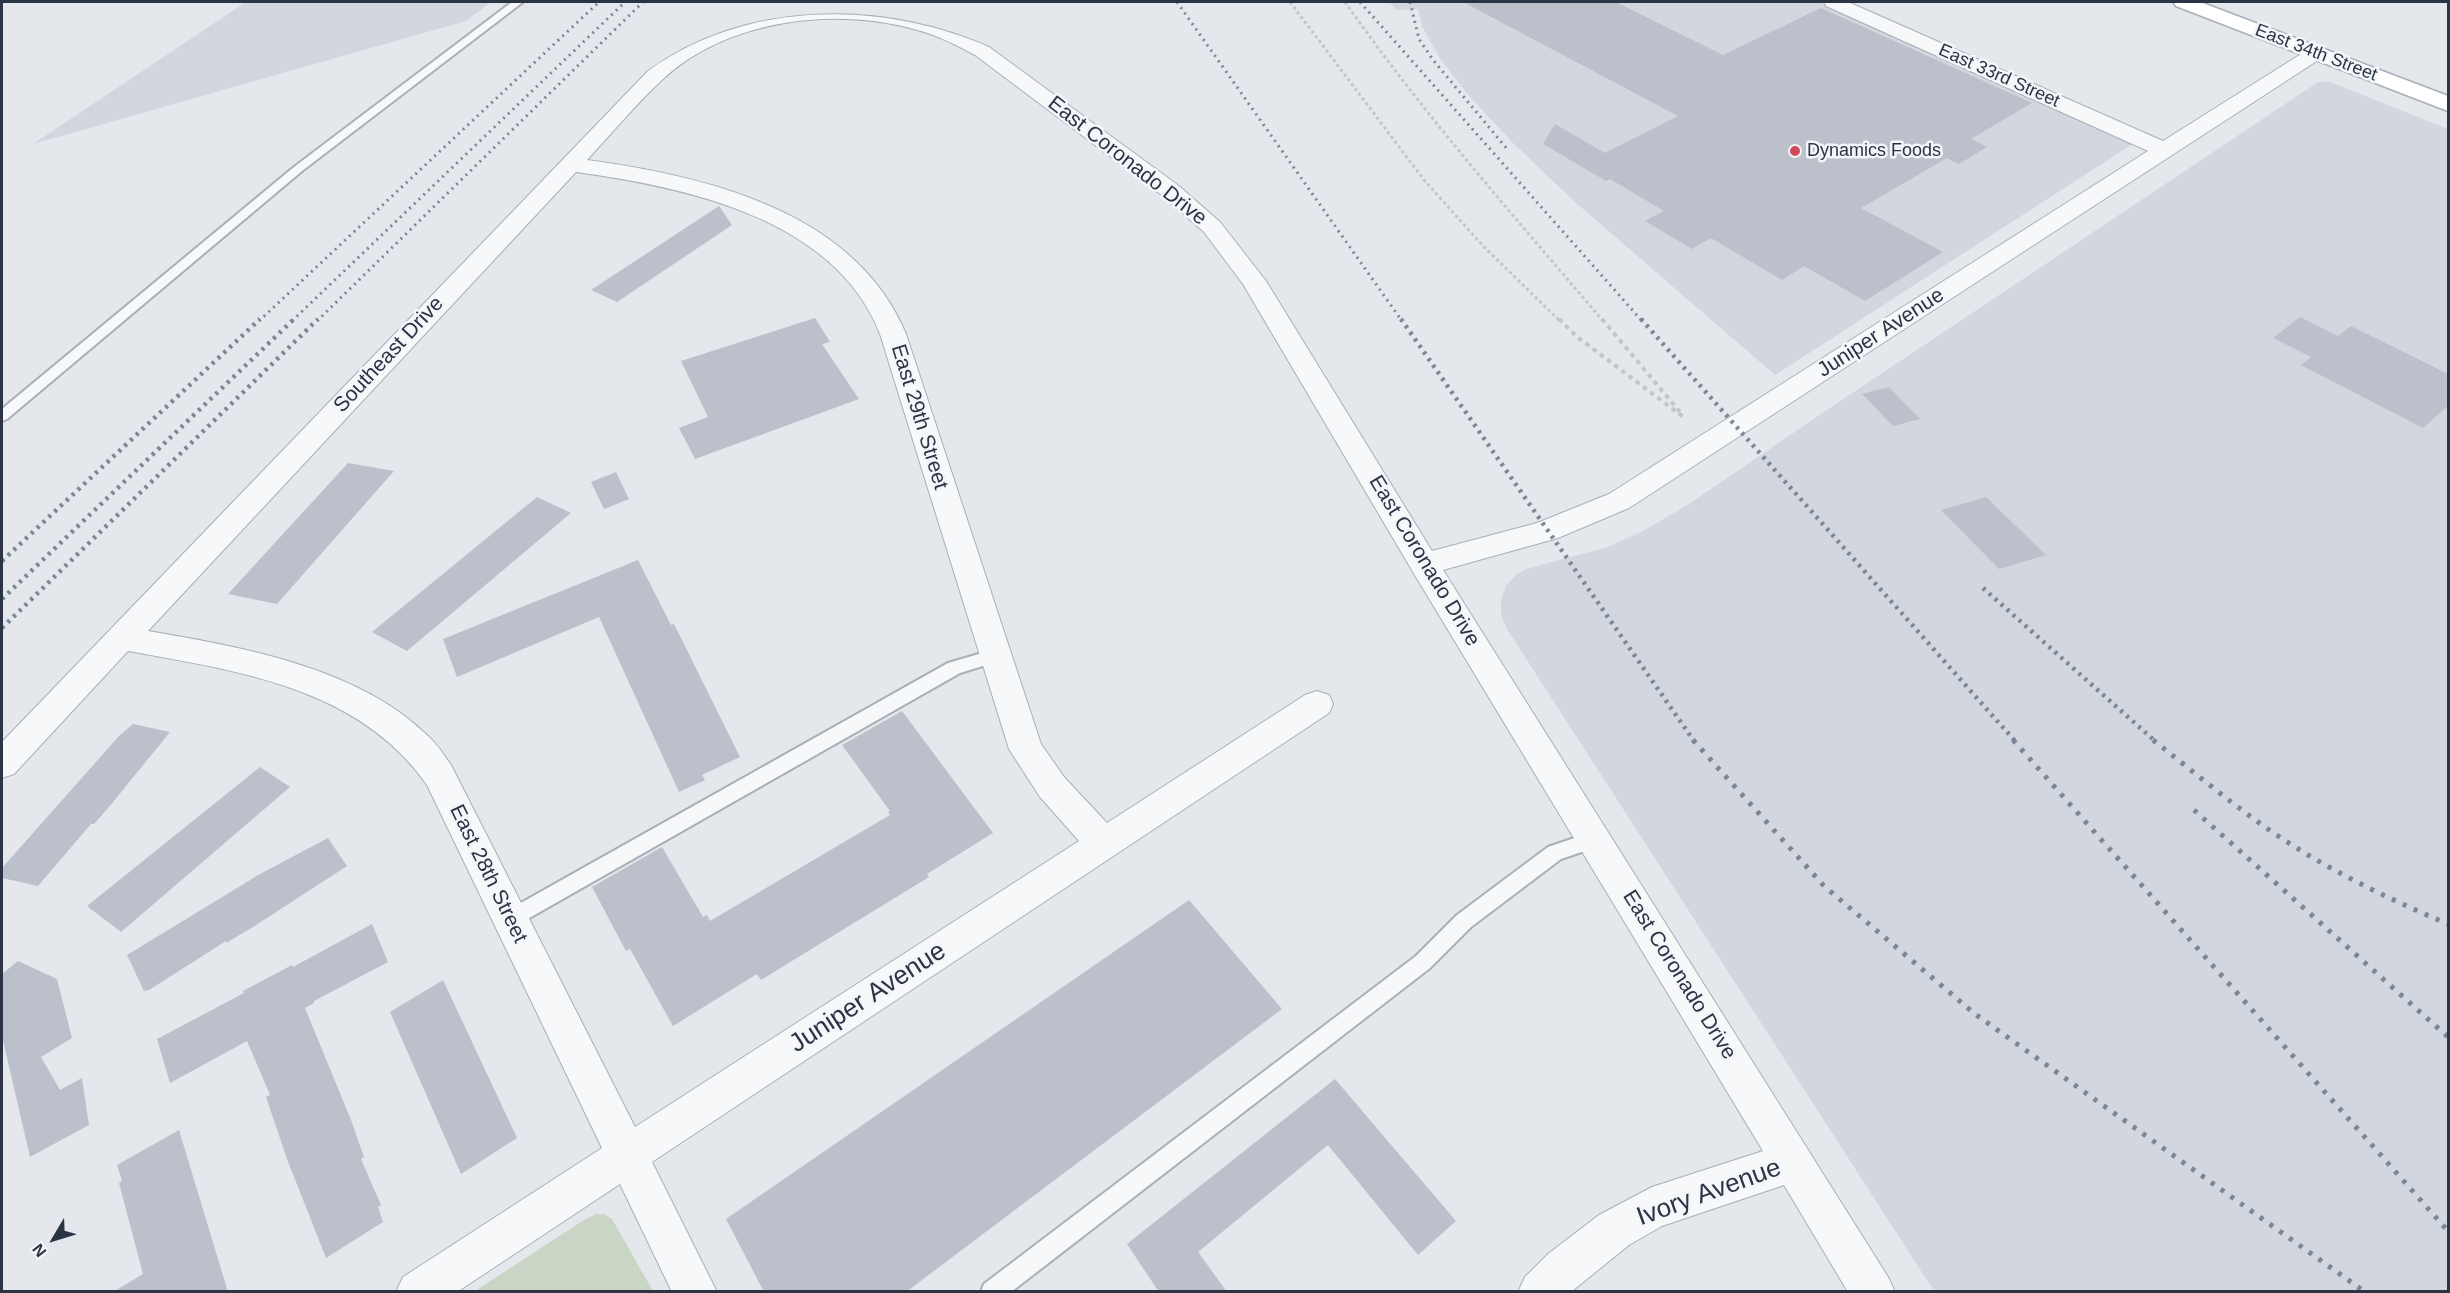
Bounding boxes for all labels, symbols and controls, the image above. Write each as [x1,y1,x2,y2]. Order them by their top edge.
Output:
street label: East 34th Street [2252,20,2380,86]
street label: East 33rd Street [1935,40,2063,112]
street label: East Coronado Drive [1042,91,1212,231]
place label: Dynamics Foods [1807,140,1941,162]
marker: Dynamics Foods [1788,144,1802,158]
street label: Juniper Avenue [1813,283,1949,383]
street label: Southeast Drive [329,292,449,418]
street label: East 29th Street [885,341,953,493]
street label: East Coronado Drive [1363,471,1485,651]
street label: East 28th Street [444,801,532,947]
street label: East Coronado Drive [1617,886,1741,1064]
street label: Juniper Avenue [784,936,952,1060]
street label: Ivory Avenue [1633,1152,1785,1234]
north arrow [24,1209,84,1269]
text: N [29,1241,50,1260]

